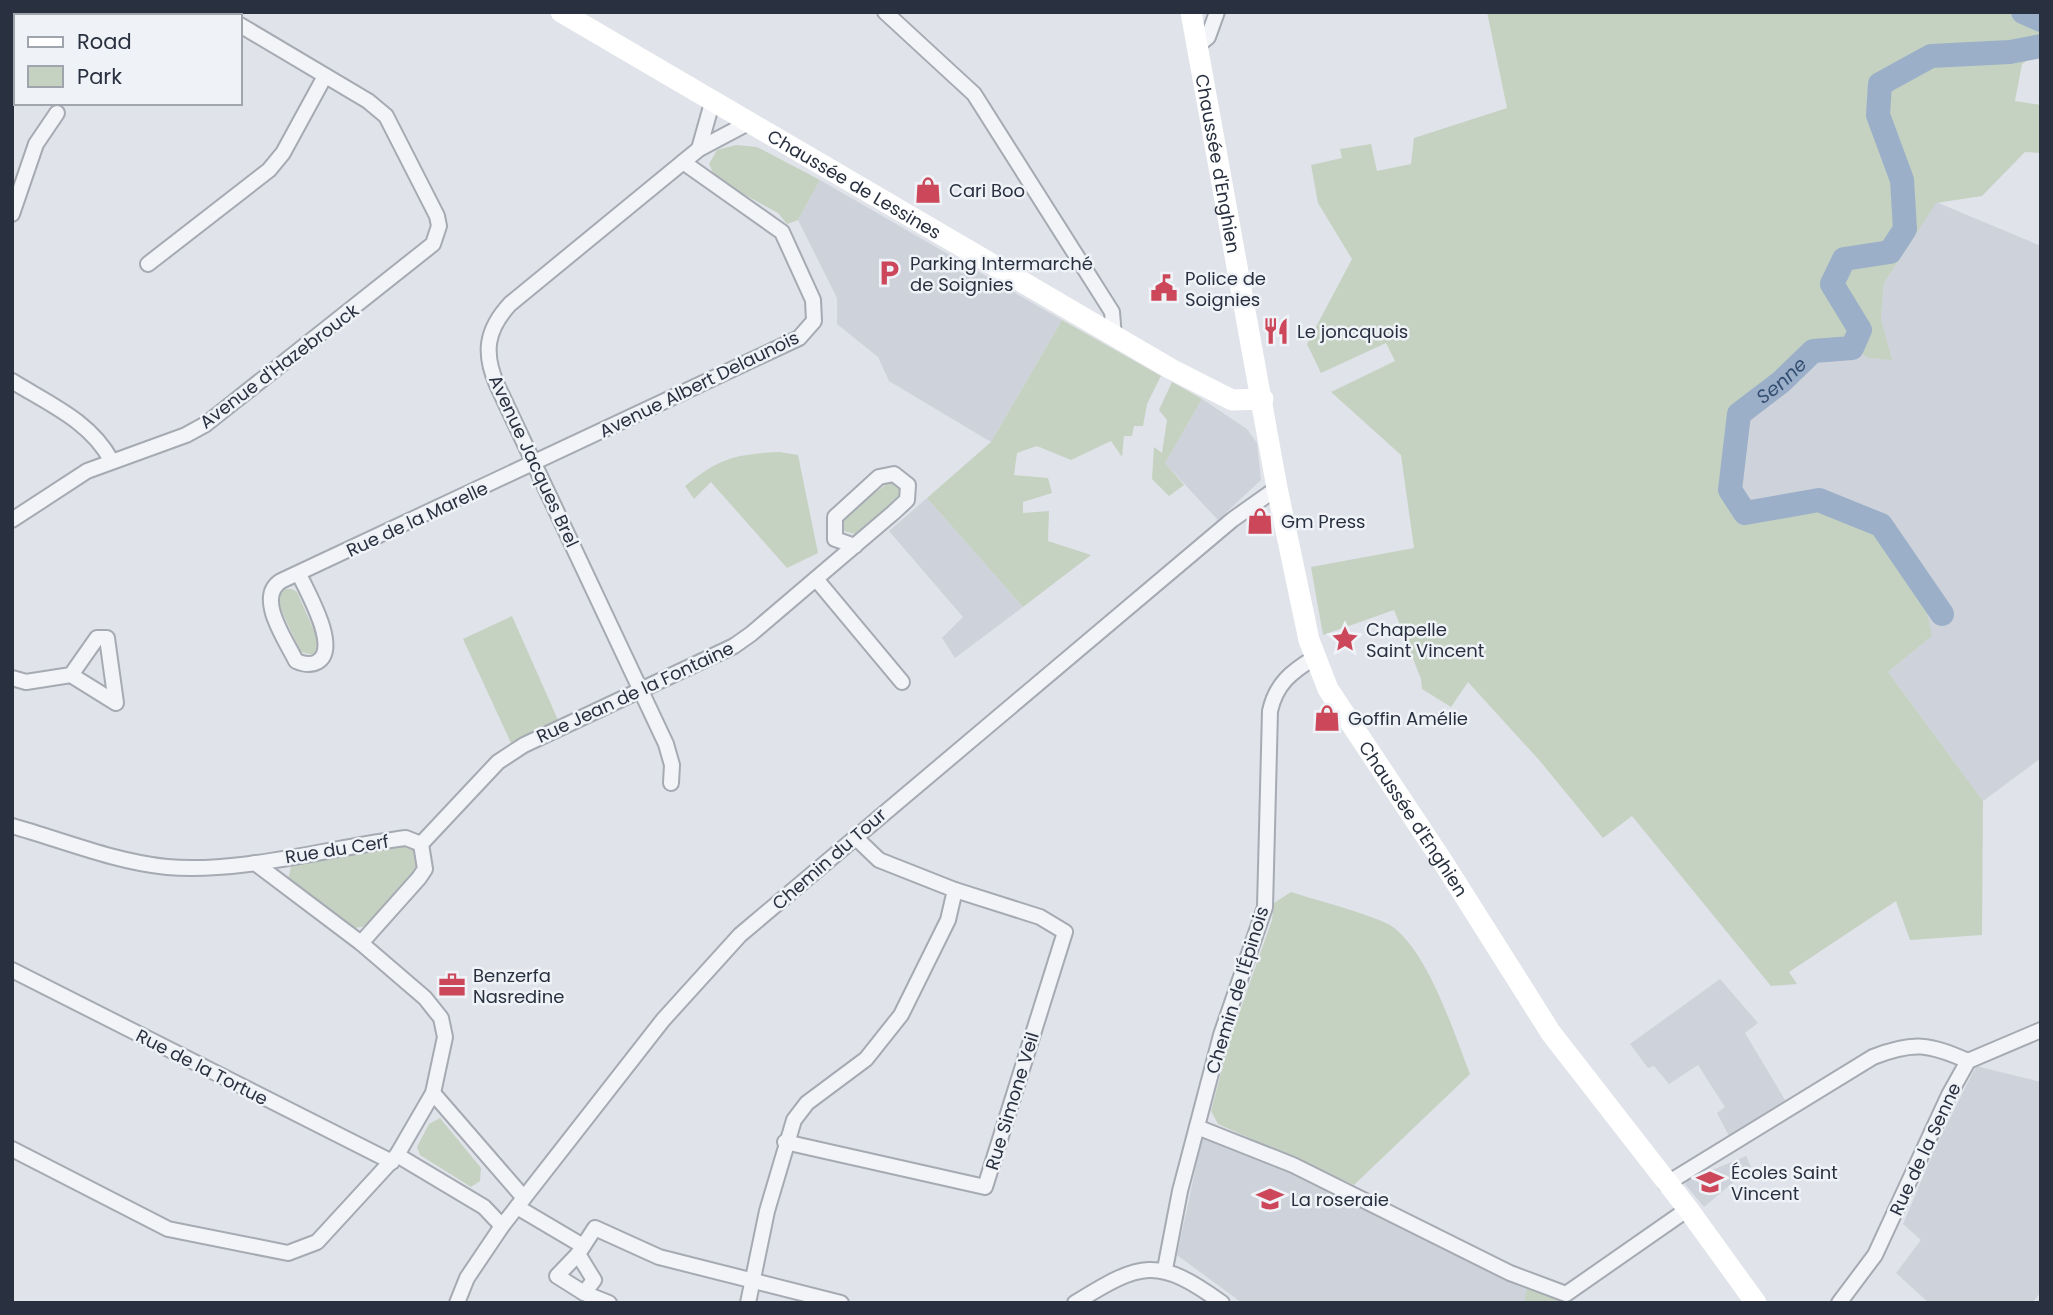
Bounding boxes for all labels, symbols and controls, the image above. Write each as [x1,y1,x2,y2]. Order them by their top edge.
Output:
legend [14,14,242,105]
text: Road [77,27,132,56]
text: Park [77,62,122,91]
street label: Chaussée d'Enghien [1190,72,1247,255]
street label: Chaussée de Lessines [763,123,946,244]
shop icon: Cari Boo [913,175,943,205]
place label: Cari Boo [949,178,1025,203]
place label: Parking Intermarché de Soignies [910,251,1093,297]
parking icon: Parking Intermarché de Soignies [874,258,904,288]
place label: Police de Soignies [1185,266,1266,312]
public building icon: Police de Soignies [1149,273,1179,303]
street label: Avenue d'Hazebrouck [194,297,364,434]
restaurant icon: Le joncquois [1261,316,1291,346]
place label: Le joncquois [1297,319,1408,344]
street label: Avenue Albert Delaunois [595,325,803,443]
water label: Senne [1750,351,1813,410]
street label: Avenue Jacques Brel [483,371,585,551]
street label: Rue de la Marelle [342,475,492,563]
shop icon: Gm Press [1245,506,1275,536]
place label: Gm Press [1281,509,1365,534]
place label: Chapelle Saint Vincent [1366,617,1484,663]
place icon: Chapelle Saint Vincent [1330,624,1360,654]
street label: Rue Jean de la Fontaine [532,635,738,749]
shop icon: Goffin Amélie [1312,703,1342,733]
place label: Goffin Amélie [1348,706,1468,731]
street label: Chaussée d'Enghien [1353,736,1474,901]
street label: Chemin du Tour [767,802,892,916]
street label: Rue du Cerf [283,828,391,870]
street label: Chemin de l'Épinois [1200,903,1274,1077]
place label: Benzerfa Nasredine [473,963,564,1009]
office icon: Benzerfa Nasredine [437,970,467,1000]
street label: Rue de la Tortue [132,1023,272,1111]
street label: Rue Simone Veil [979,1029,1045,1173]
street label: Rue de la Senne [1883,1079,1967,1219]
place label: Écoles Saint Vincent [1731,1160,1838,1206]
school or university icon: Écoles Saint Vincent [1695,1167,1725,1197]
school or university icon: La roseraie [1255,1184,1285,1214]
place label: La roseraie [1291,1187,1389,1212]

